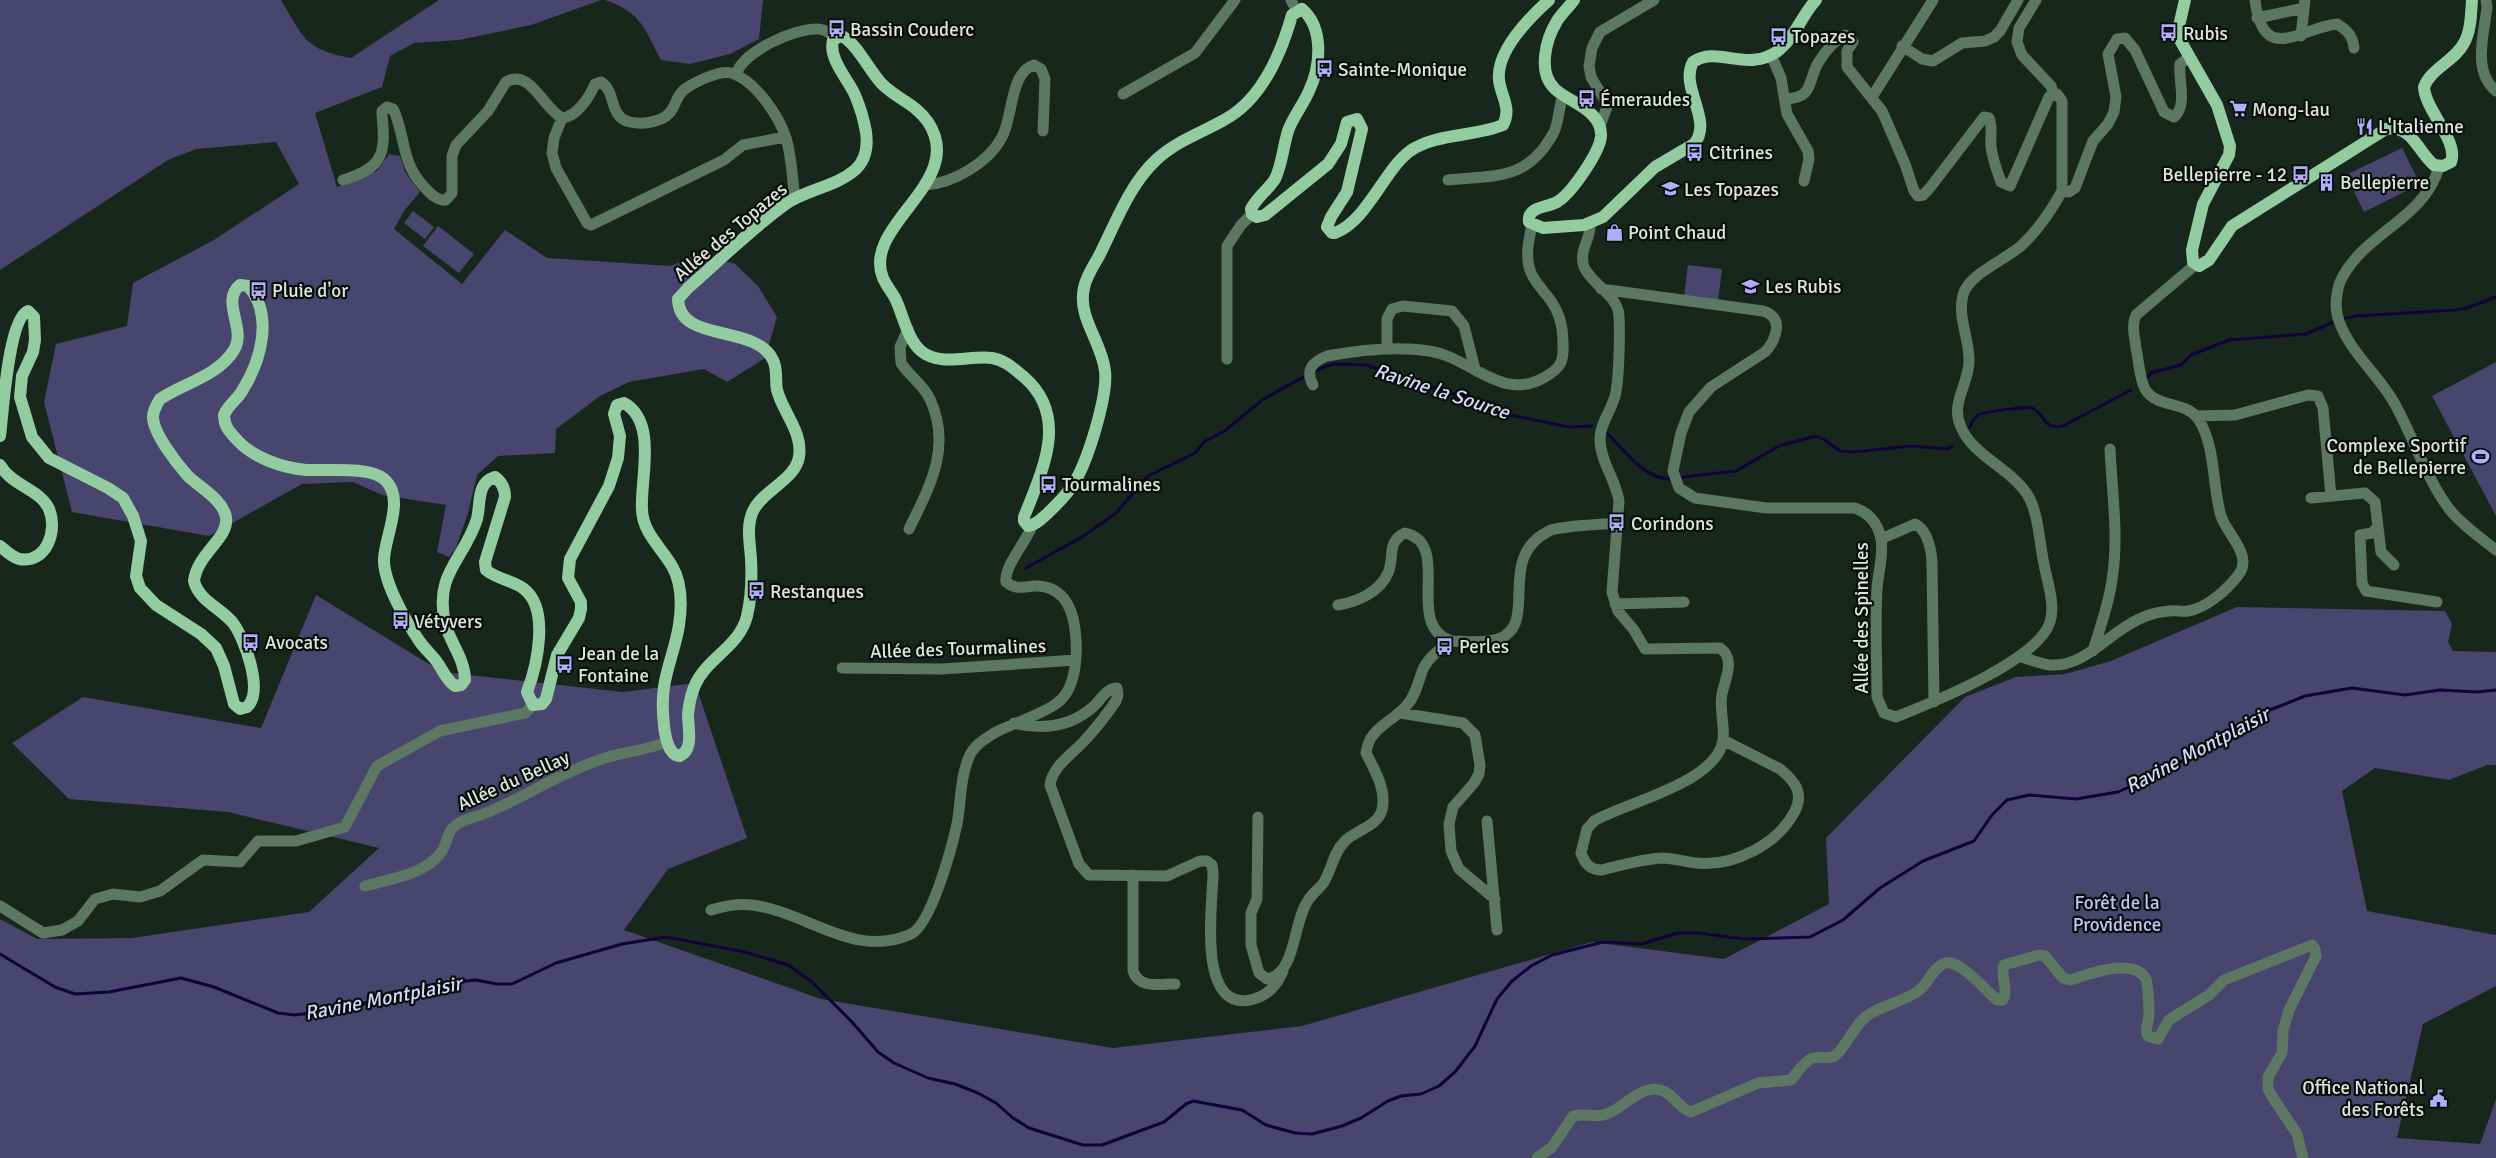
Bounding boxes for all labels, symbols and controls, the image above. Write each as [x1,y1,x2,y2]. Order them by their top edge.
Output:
place label: Bassin Couderc [850,18,974,42]
bus stop icon: Bassin Couderc [826,19,846,39]
place label: Rubis [2183,22,2228,46]
bus stop icon: Rubis [2159,23,2179,43]
place label: Topazes [1792,25,1855,49]
bus stop icon: Topazes [1768,26,1788,46]
place label: Sainte-Monique [1338,58,1467,82]
bus stop icon: Sainte-Monique [1314,59,1334,79]
place label: Émeraudes [1600,88,1690,112]
bus stop icon: Émeraudes [1576,89,1596,109]
place label: Mong-lau [2252,98,2330,122]
supermarket icon: Mong-lau [2228,99,2248,119]
place label: L'Italienne [2378,115,2464,139]
restaurant icon: L'Italienne [2354,116,2374,136]
place label: Citrines [1709,141,1773,165]
bus stop icon: Citrines [1685,142,1705,162]
place label: Bellepierre - 12 [2162,163,2287,187]
bus stop icon: Bellepierre - 12 [2291,164,2311,184]
place label: Bellepierre [2340,171,2429,195]
building icon: Bellepierre [2316,172,2336,192]
street label: Allée des Topazes [669,177,792,286]
place label: Les Topazes [1684,178,1779,202]
school or university icon: Les Topazes [1660,179,1680,199]
place label: Point Chaud [1628,221,1726,245]
shop icon: Point Chaud [1604,222,1624,242]
place label: Les Rubis [1765,275,1841,299]
school or university icon: Les Rubis [1741,276,1761,296]
place label: Pluie d'or [272,279,348,303]
bus stop icon: Pluie d'or [248,280,268,300]
water label: Ravine la Source [1371,358,1513,425]
place label: Complexe Sportif de Bellepierre [2326,434,2468,480]
sports icon: Complexe Sportif de Bellepierre [2470,446,2490,466]
place label: Tourmalines [1062,473,1161,497]
bus stop icon: Tourmalines [1038,474,1058,494]
place label: Corindons [1631,512,1714,536]
bus stop icon: Corindons [1607,513,1627,533]
street label: Allée des Spinelles [1850,542,1874,694]
place label: Restanques [770,580,864,604]
bus stop icon: Restanques [746,581,766,601]
place label: Vétyvers [414,610,482,634]
bus stop icon: Vétyvers [390,611,410,631]
place label: Avocats [265,631,328,655]
bus stop icon: Avocats [241,632,261,652]
street label: Allée des Tourmalines [870,634,1046,664]
place label: Perles [1459,635,1509,659]
bus stop icon: Perles [1435,636,1455,656]
place label: Jean de la Fontaine [578,642,659,688]
bus stop icon: Jean de la Fontaine [554,654,574,674]
water label: Ravine Montplaisir [2121,701,2276,799]
street label: Allée du Bellay [454,745,573,816]
park label: Forêt de la Providence [2073,891,2161,937]
water label: Ravine Montplaisir [302,971,466,1026]
place label: Office National des Forêts [2302,1076,2424,1122]
public building icon: Office National des Forêts [2428,1088,2448,1108]

